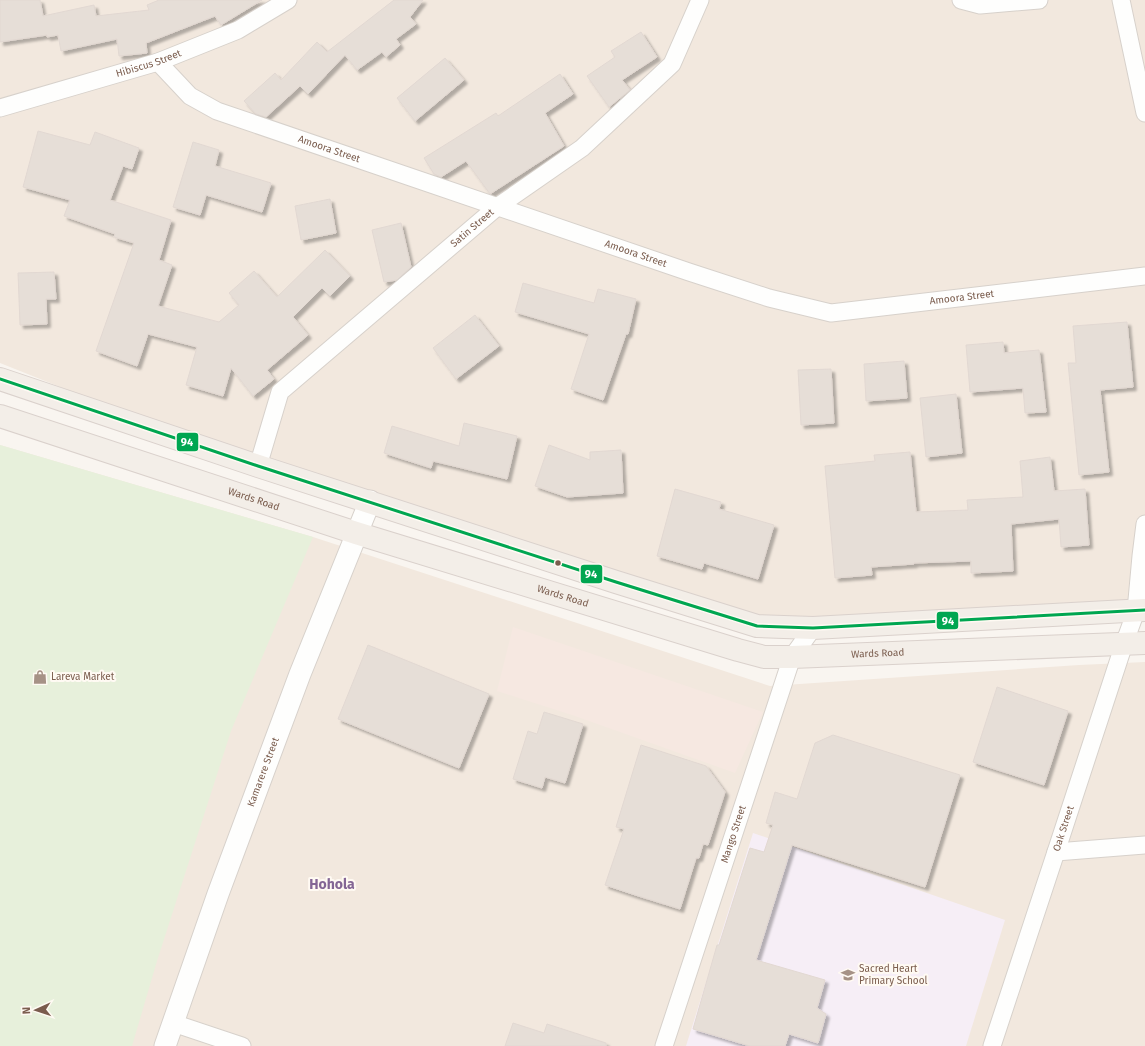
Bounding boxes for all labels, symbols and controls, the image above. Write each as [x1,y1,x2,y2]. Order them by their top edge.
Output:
street label: Hibiscus Street [114,47,183,80]
street label: Amoora Street [296,133,362,165]
street label: Satin Street [448,206,497,250]
street label: Amoora Street [603,238,669,270]
street label: Amoora Street [929,288,995,307]
line badge: 94 [176,432,199,452]
text: 94 [181,436,193,449]
street label: Wards Road [226,485,281,513]
unlabelled marker [553,558,563,568]
line badge: 94 [580,564,603,584]
text: 94 [585,568,597,581]
street label: Wards Road [536,583,590,610]
line badge: 94 [936,611,959,630]
text: 94 [942,615,954,628]
street label: Wards Road [851,647,905,661]
shop icon: Lareva Market [32,669,48,685]
place label: Lareva Market [51,671,115,683]
street label: Kamarere Street [245,735,282,809]
street label: Mango Street [719,804,749,864]
street label: Oak Street [1051,804,1077,853]
district label: Hohola [309,876,355,893]
place label: Sacred Heart Primary School [859,963,928,987]
school or university icon: Sacred Heart Primary School [840,967,856,983]
north arrow [16,990,56,1030]
text: N [20,1007,33,1014]

